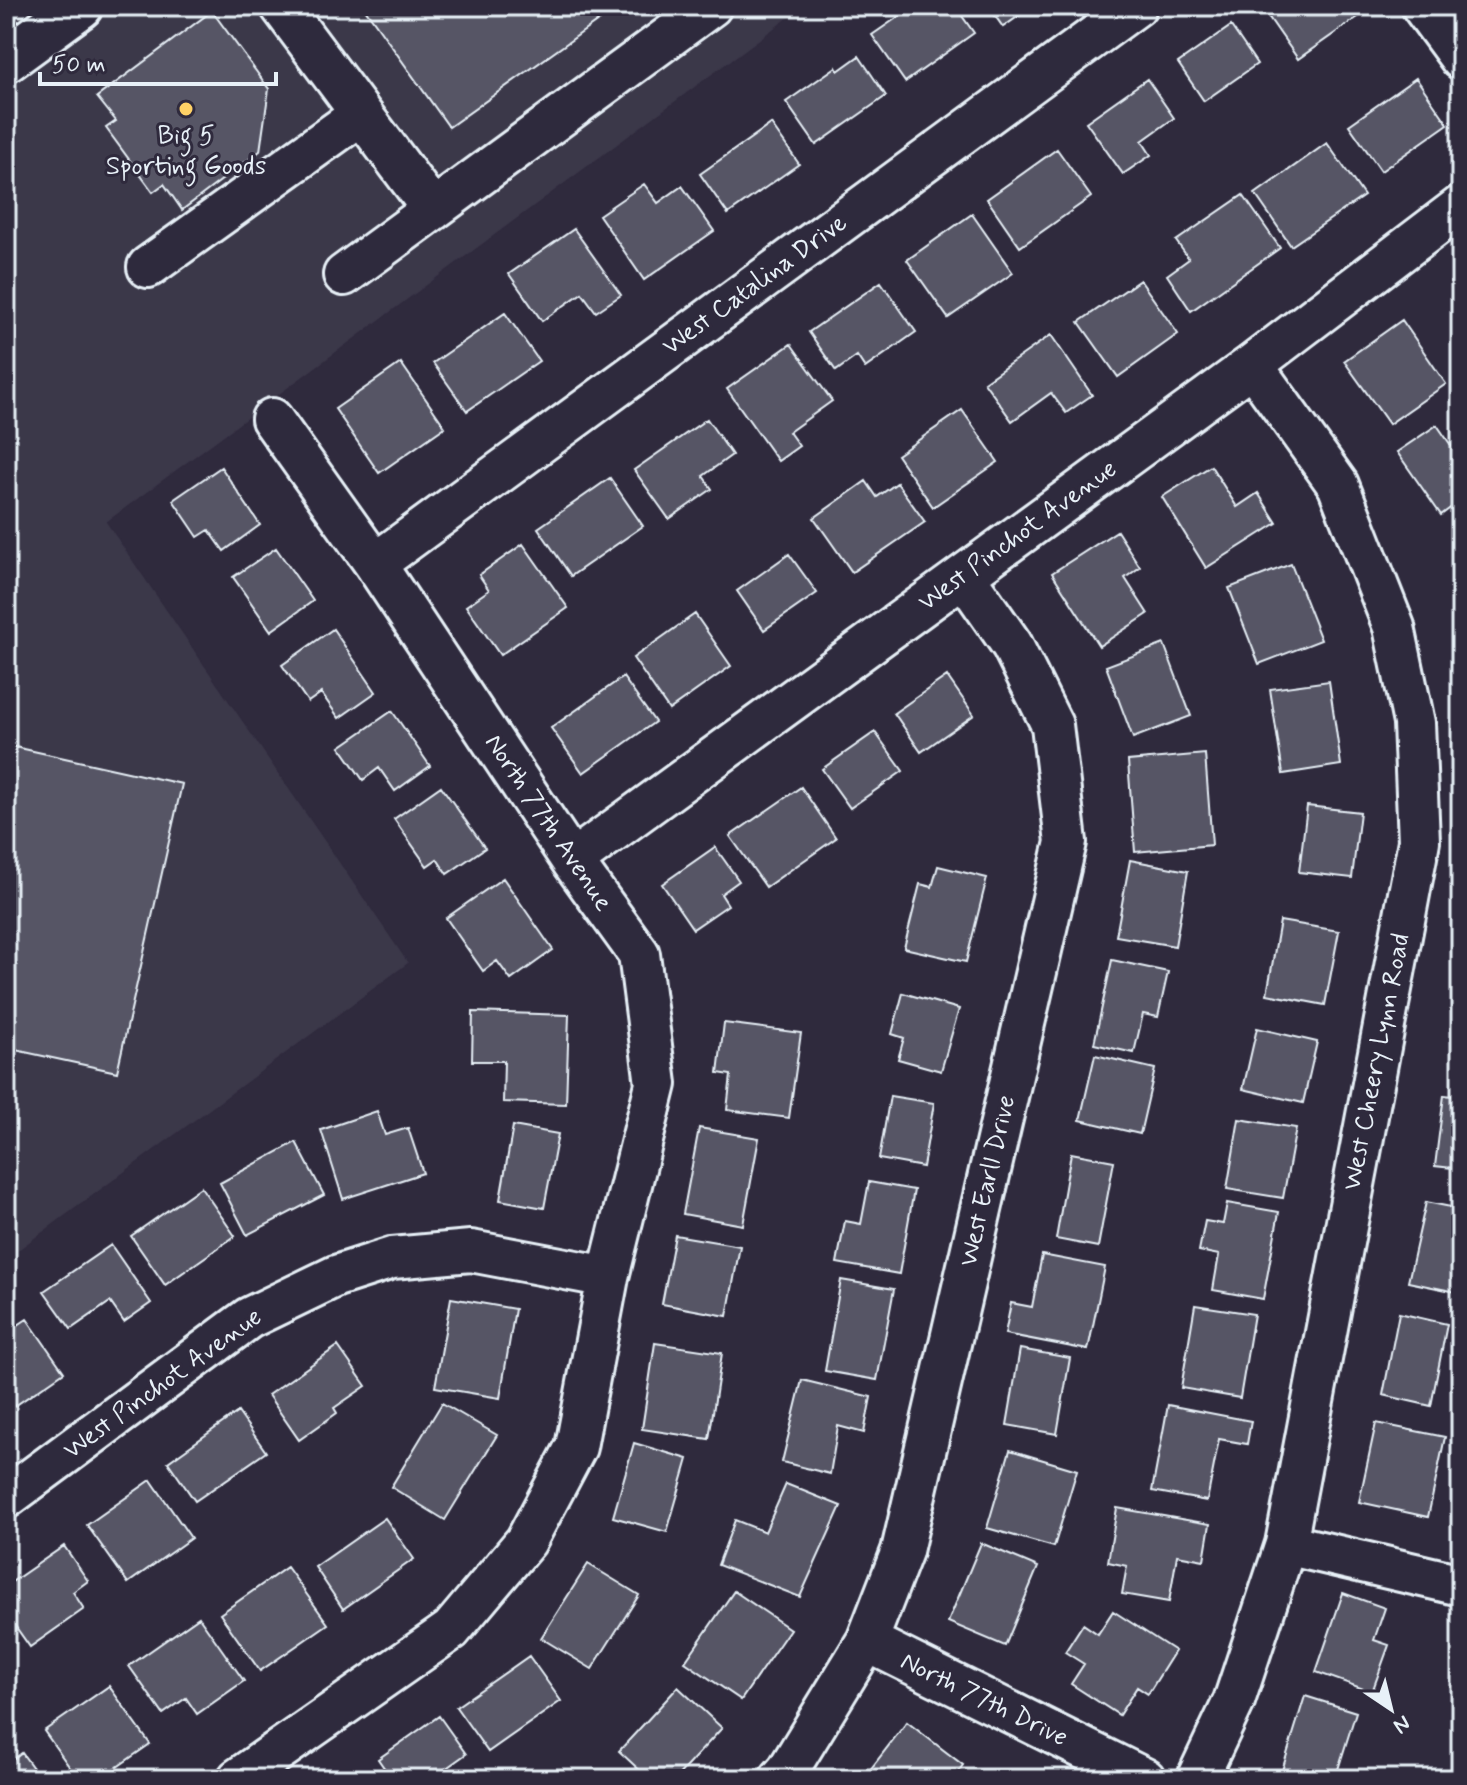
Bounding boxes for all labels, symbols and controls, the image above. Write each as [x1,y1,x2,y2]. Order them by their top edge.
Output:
scale bar [40,36,276,86]
text: 50 m [52,50,106,81]
marker: Big 5 Sporting Goods [177,100,195,118]
place label: Big 5 Sporting Goods [106,120,266,187]
street label: West Catalina Drive [656,206,854,364]
street label: West Pinchot Avenue [912,452,1124,620]
street label: North 77th Avenue [476,728,620,918]
street label: West Cheery Lynn Road [1335,931,1419,1193]
street label: West Earll Drive [952,1092,1024,1270]
street label: West Pinchot Avenue [57,1300,269,1468]
street label: North 77th Drive [895,1645,1073,1755]
north arrow [1351,1669,1431,1749]
text: N [1387,1708,1415,1739]

